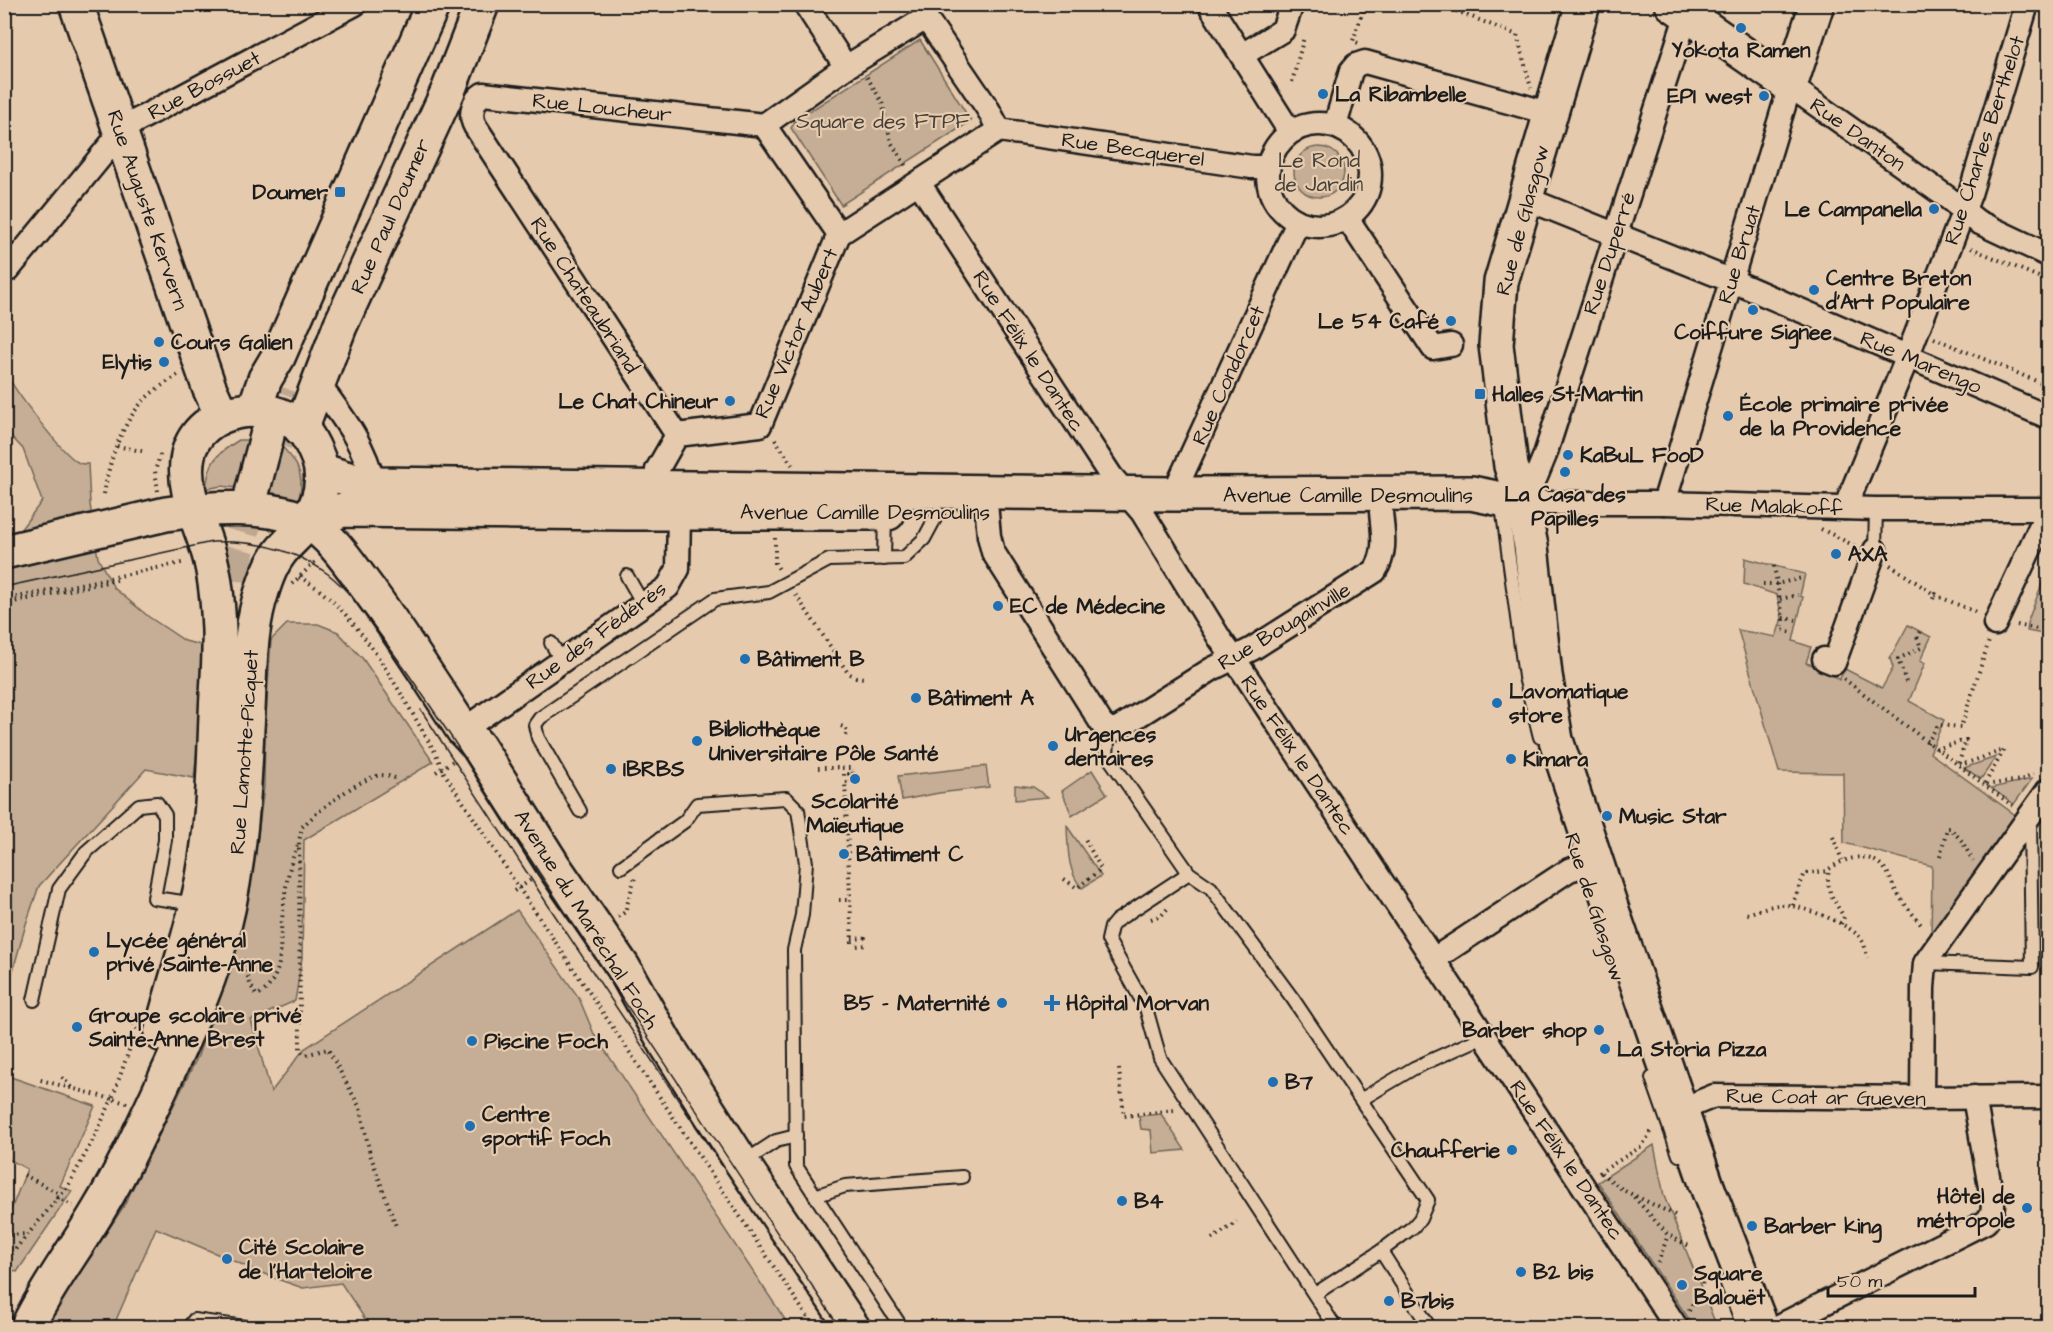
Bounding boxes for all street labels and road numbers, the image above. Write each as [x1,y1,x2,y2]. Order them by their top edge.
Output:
street label: Rue Charles Berthelot [1937,31,2032,248]
street label: Rue Bossuet [143,43,266,127]
street label: Rue Loucheur [531,86,673,129]
street label: Rue Danton [1804,91,1911,178]
street label: Rue Auguste Kervern [98,106,195,315]
street label: Rue Becquerel [1060,125,1206,174]
street label: Rue Paul Doumer [343,134,438,298]
street label: Rue de Glasgow [1488,142,1558,299]
street label: Rue Duperré [1576,188,1644,318]
street label: Rue Bruat [1711,201,1768,307]
street label: Rue Chateaubriand [523,211,646,379]
street label: Rue Victor Aubert [747,243,846,423]
street label: Rue Félix le Dantec [965,265,1092,438]
street label: Rue Condorcet [1185,300,1272,450]
street label: Rue Marengo [1855,324,1986,403]
street label: Avenue Camille Desmoulins [1223,481,1473,510]
street label: Rue Malakoff [1705,490,1844,523]
street label: Avenue Camille Desmoulins [740,498,990,527]
street label: Rue des Fédérés [520,574,673,697]
street label: Rue Bougainville [1212,575,1357,679]
street label: Rue Lamotte-Picquet [223,648,266,855]
street label: Rue Félix le Dantec [1233,670,1362,841]
street label: Avenue du Maréchal Foch [507,804,666,1035]
street label: Rue de Glasgow [1555,829,1632,986]
street label: Rue Félix le Dantec [1502,1075,1631,1246]
street label: Rue Coat ar Gueven [1726,1081,1926,1114]

